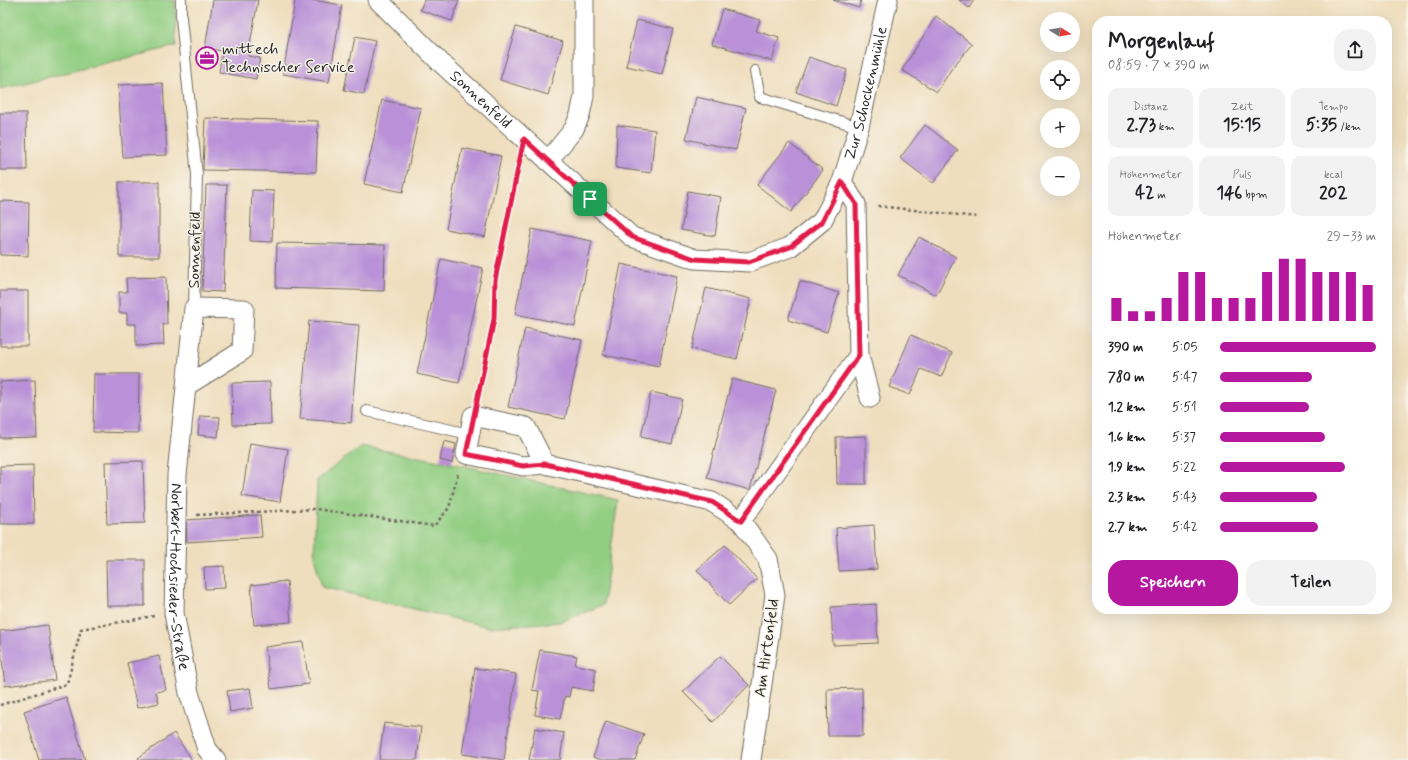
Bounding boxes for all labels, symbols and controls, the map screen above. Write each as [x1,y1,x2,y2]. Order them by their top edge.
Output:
north arrow [1040,12,1080,52]
map controls [1040,12,1080,196]
street label: Zur Schockenmühle [839,24,892,163]
text: Morgenlauf [1108,28,1215,56]
button: share [1334,29,1376,71]
place label: mittech Technischer Service [222,39,355,78]
office icon: mittech Technischer Service [194,45,220,71]
text: 08:59 · 7 × 390 m [1108,57,1210,74]
button: locate [1040,60,1080,100]
street label: Sonnenfeld [445,66,516,133]
text: Distanz [1133,100,1168,114]
text: Zeit [1231,100,1253,114]
text: Tempo [1319,100,1348,114]
button: + [1040,108,1080,148]
text: 2.73 [1126,114,1156,136]
text: 15:15 [1223,114,1261,136]
text: 5:35 [1306,114,1337,136]
text: km [1156,120,1175,134]
text: /km [1337,120,1361,134]
button: − [1040,156,1080,196]
text: Höhenmeter [1120,168,1181,182]
text: Puls [1233,168,1251,182]
text: kcal [1324,168,1343,182]
pin [573,182,607,216]
text: 42 [1135,182,1154,204]
text: 146 [1216,182,1242,204]
text: 202 [1319,182,1347,204]
icon: arrive [579,188,601,210]
text: m [1154,188,1166,202]
text: bpm [1242,188,1268,202]
street label: Sonnenfeld [184,211,206,289]
text: Höhenmeter [1108,228,1181,245]
text: 29–33 m [1327,228,1376,245]
text: 390 m [1108,339,1143,356]
text: 5:05 [1172,339,1197,356]
text: 780 m [1108,369,1145,386]
text: 5:47 [1172,369,1197,386]
text: 1.2 km [1108,399,1145,416]
text: 5:51 [1172,399,1197,416]
text: 1.6 km [1108,429,1146,446]
text: 5:37 [1172,429,1196,446]
text: 1.9 km [1108,459,1145,476]
text: 5:22 [1172,459,1197,476]
street label: Norbert-Hochsieder-Straße [163,483,195,672]
text: 2.3 km [1108,489,1145,506]
text: 5:43 [1172,489,1196,506]
text: 2.7 km [1108,519,1147,536]
text: 5:42 [1172,519,1198,536]
button: Speichern [1108,560,1238,606]
button: Teilen [1246,560,1376,606]
street label: Am Hirtenfeld [750,597,784,699]

